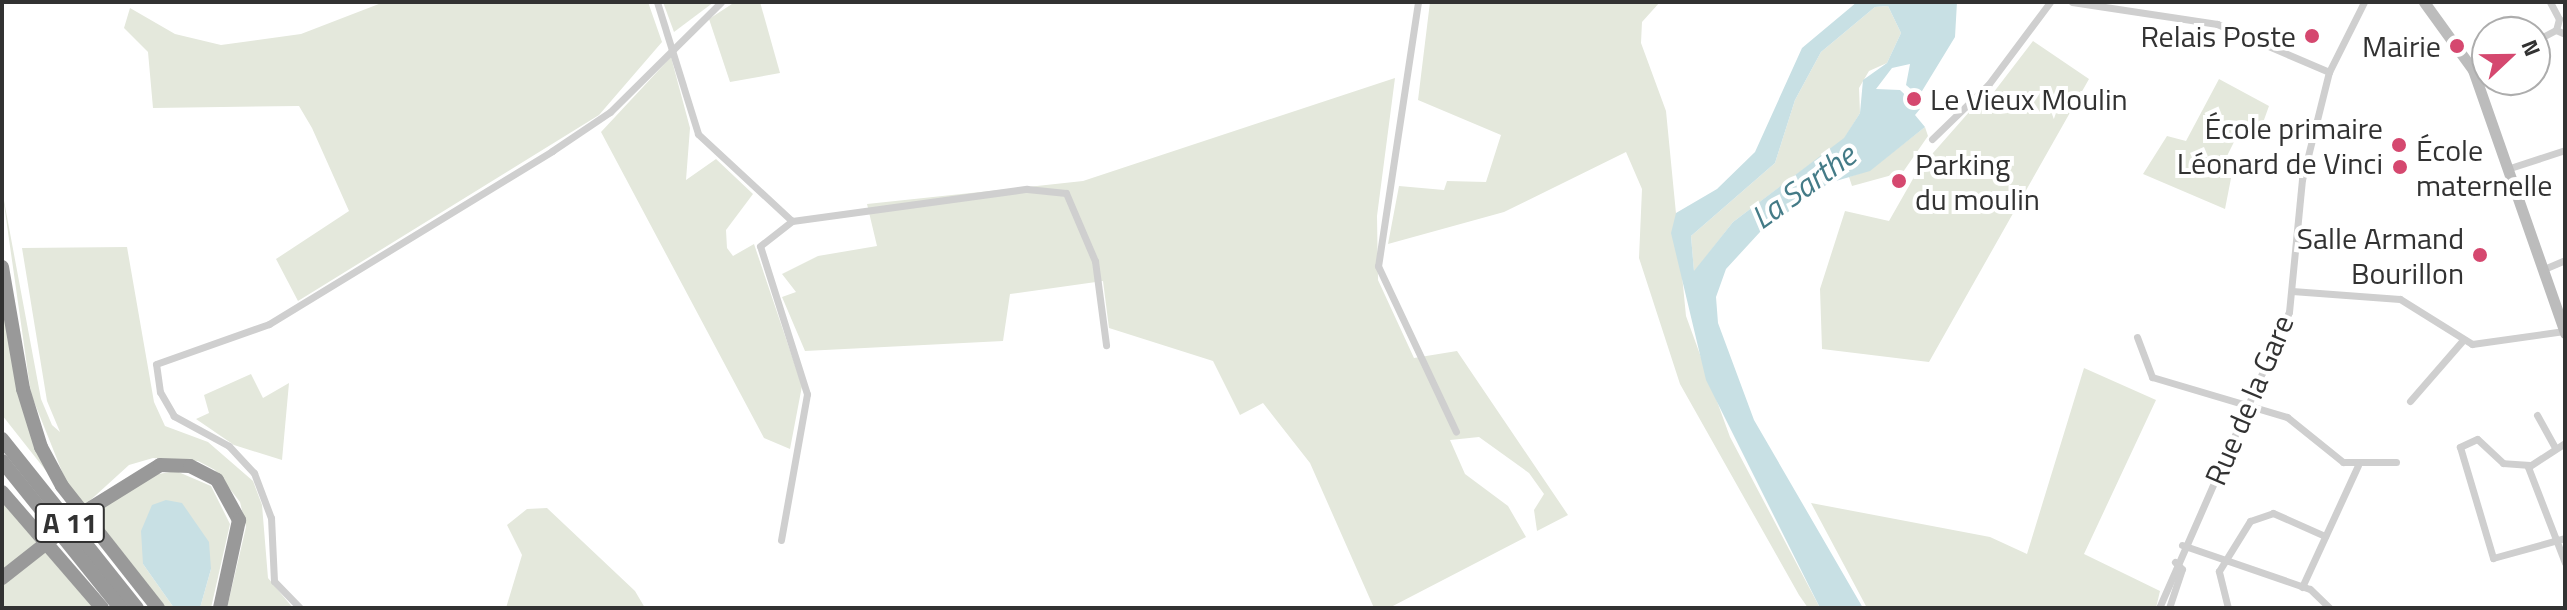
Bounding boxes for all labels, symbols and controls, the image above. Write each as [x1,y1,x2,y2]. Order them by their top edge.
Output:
north arrow [2471,16,2551,96]
place label: Relais Poste [2140,18,2296,54]
marker: Relais Poste [2303,27,2321,45]
place label: Mairie [2362,28,2441,64]
text: N [2513,34,2550,61]
marker: Mairie [2448,37,2466,55]
place label: Le Vieux Moulin [1930,81,2128,117]
marker: Le Vieux Moulin [1905,90,1923,108]
place label: École primaire Léonard de Vinci [2177,110,2383,180]
place label: École maternelle [2416,132,2552,202]
water label: La Sarthe [1743,135,1863,237]
marker: École primaire Léonard de Vinci [2390,136,2408,154]
place label: Parking du moulin [1915,146,2040,216]
marker: École maternelle [2391,158,2409,176]
marker: Parking du moulin [1890,172,1908,190]
place label: Salle Armand Bourillon [2297,220,2464,290]
marker: Salle Armand Bourillon [2471,246,2489,264]
street label: Rue de la Gare [2197,310,2301,490]
road number: A 11 [34,499,106,547]

